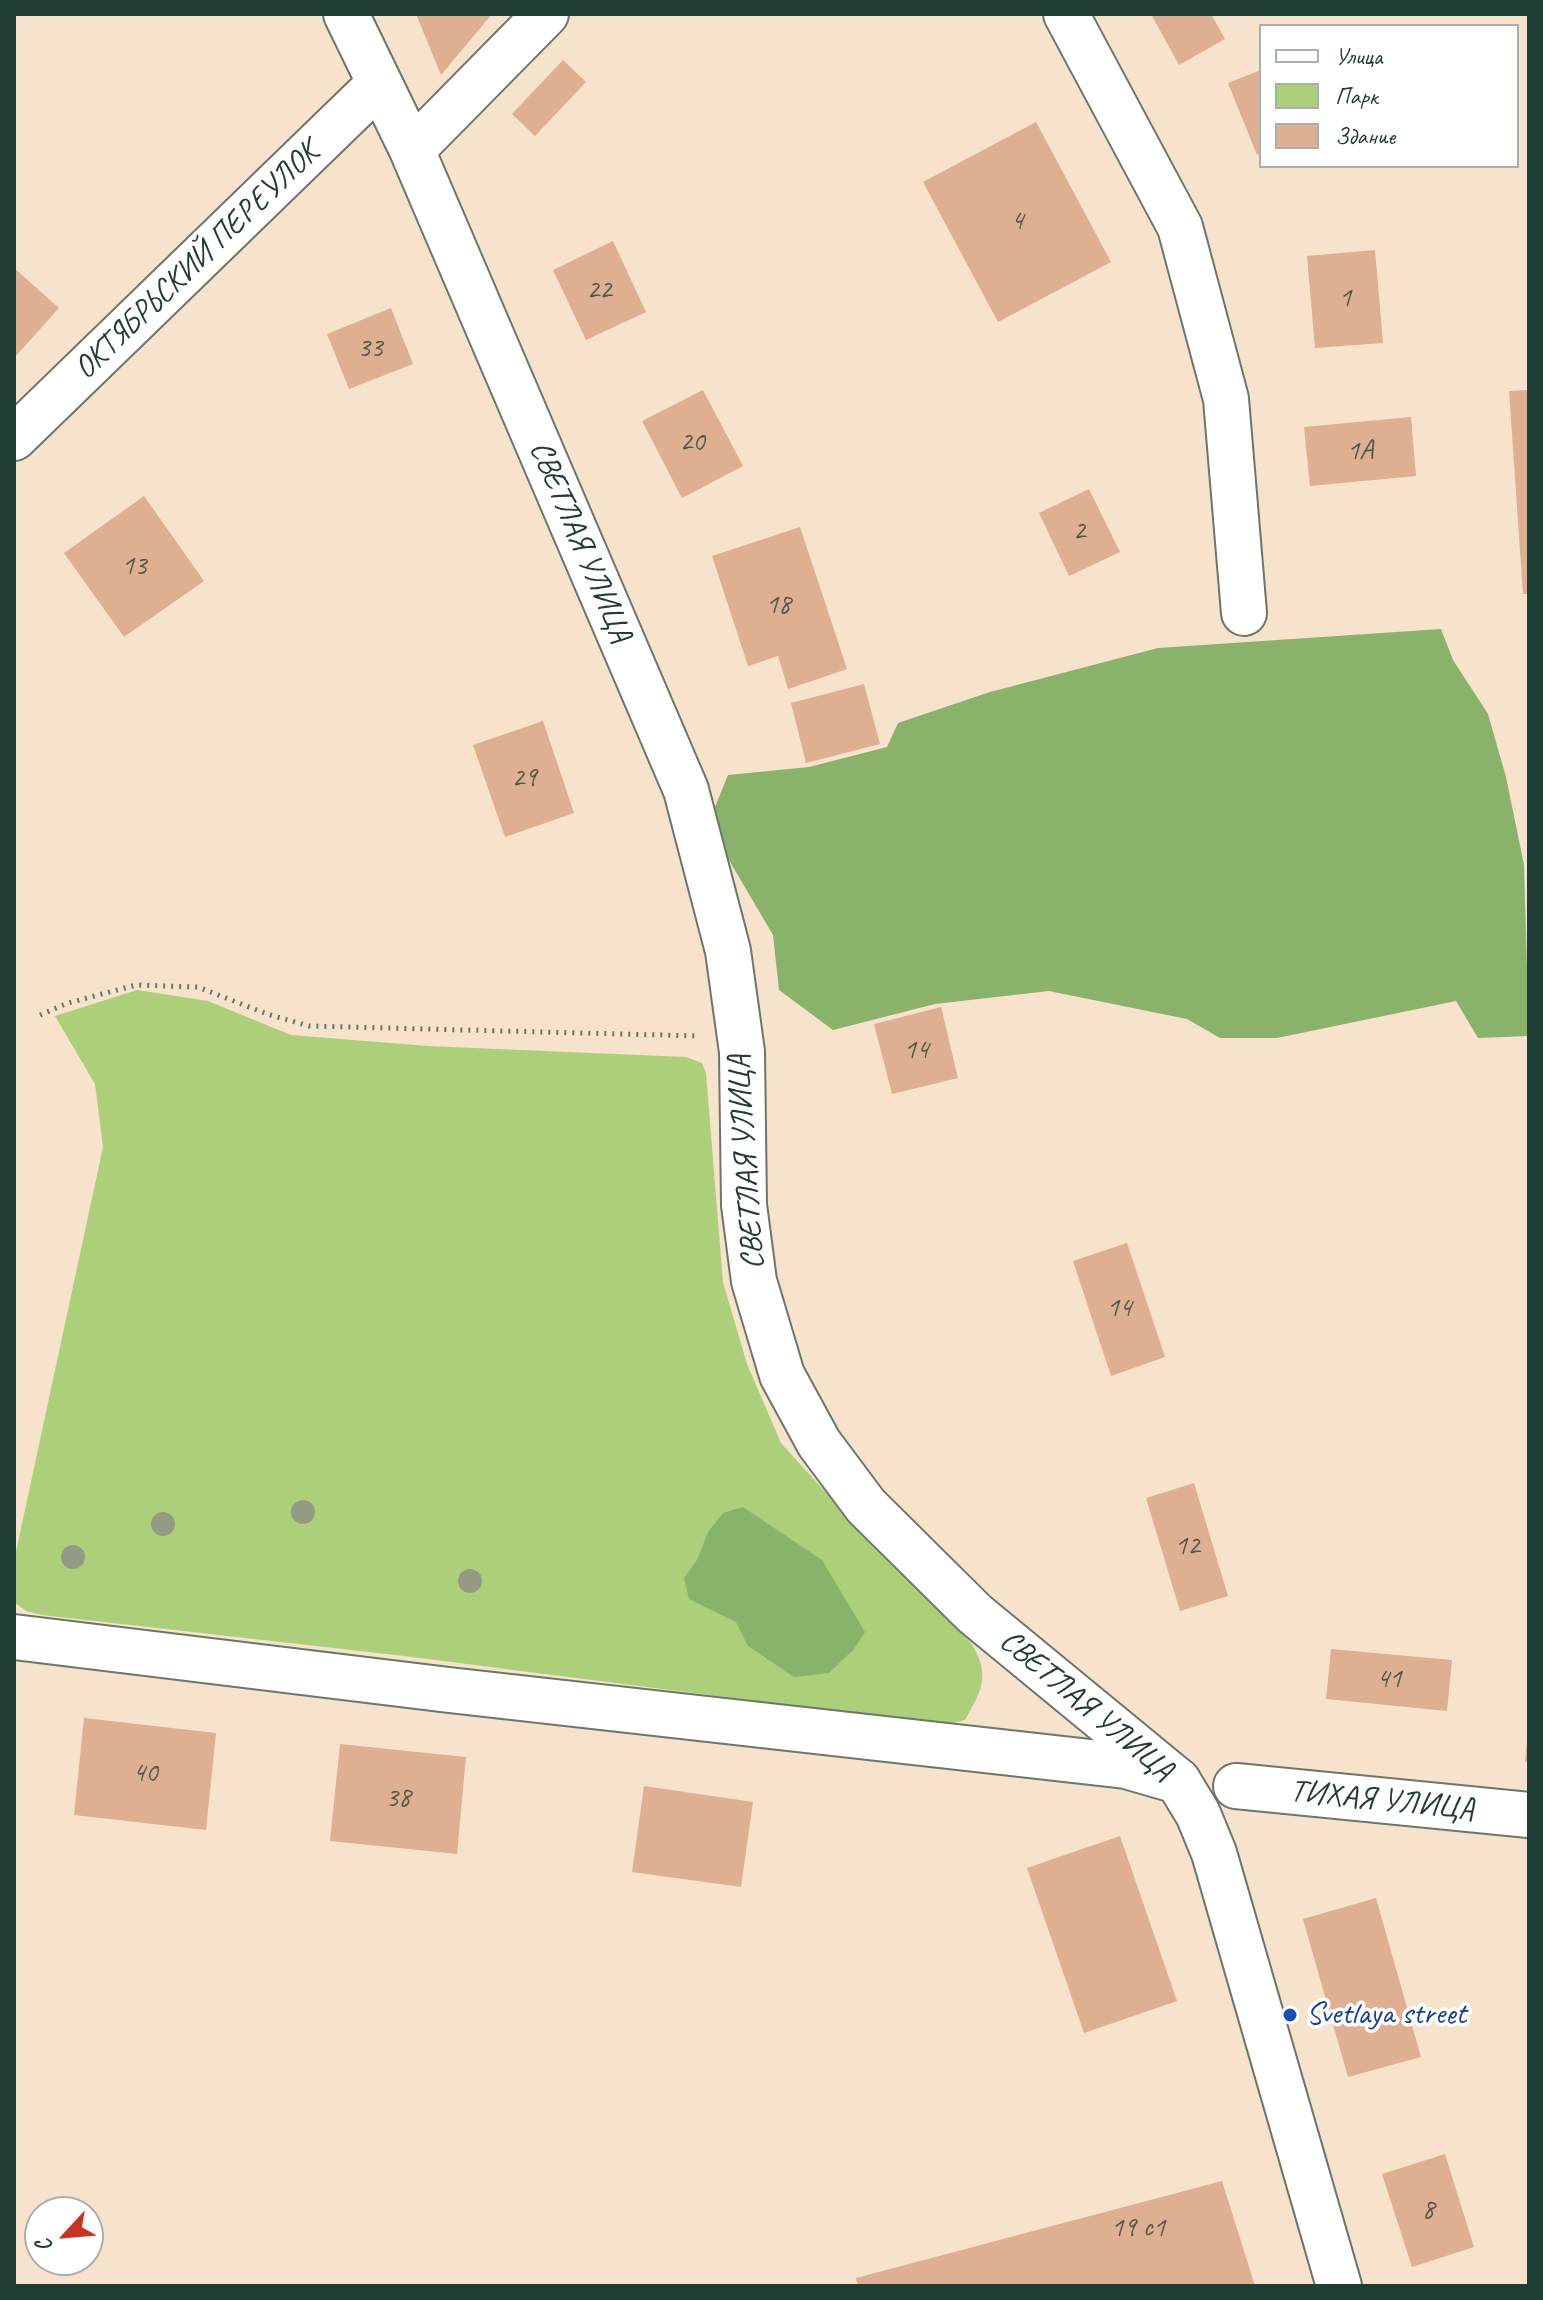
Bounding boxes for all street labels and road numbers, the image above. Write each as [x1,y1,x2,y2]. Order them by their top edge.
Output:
street label: ОКТЯБРЬСКИЙ ПЕРЕУЛОК [67,134,327,388]
street label: СВЕТЛАЯ УЛИЦА [520,435,640,649]
street label: СВЕТЛАЯ УЛИЦА [720,1053,774,1271]
street label: СВЕТЛАЯ УЛИЦА [991,1622,1181,1790]
street label: ТИХАЯ УЛИЦА [1288,1772,1476,1830]

